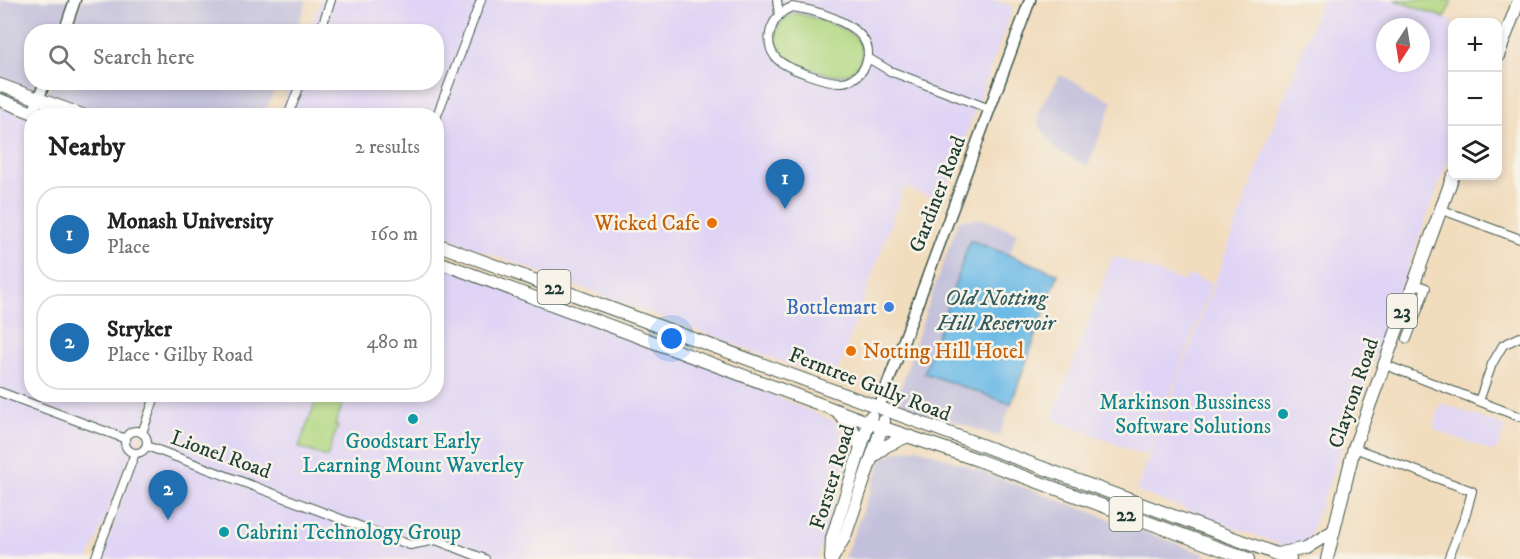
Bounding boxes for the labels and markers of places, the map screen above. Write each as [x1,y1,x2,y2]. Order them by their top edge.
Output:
pin: 1 [766,160,804,209]
place label: Wicked Cafe [593,211,700,237]
marker: Wicked Cafe [705,216,719,230]
place label: Bottlemart [786,295,877,321]
marker: Bottlemart [882,300,896,314]
place label: Notting Hill Hotel [863,339,1025,365]
marker: Notting Hill Hotel [844,344,858,358]
place label: Markinson Bussiness Software Solutions [1099,390,1271,440]
marker: Markinson Bussiness Software Solutions [1276,407,1290,421]
marker: Goodstart Early Learning Mount Waverley [406,412,420,426]
place label: Goodstart Early Learning Mount Waverley [302,429,525,479]
pin: 2 [148,470,188,520]
place label: Cabrini Technology Group [236,520,461,546]
marker: Cabrini Technology Group [217,525,231,539]

